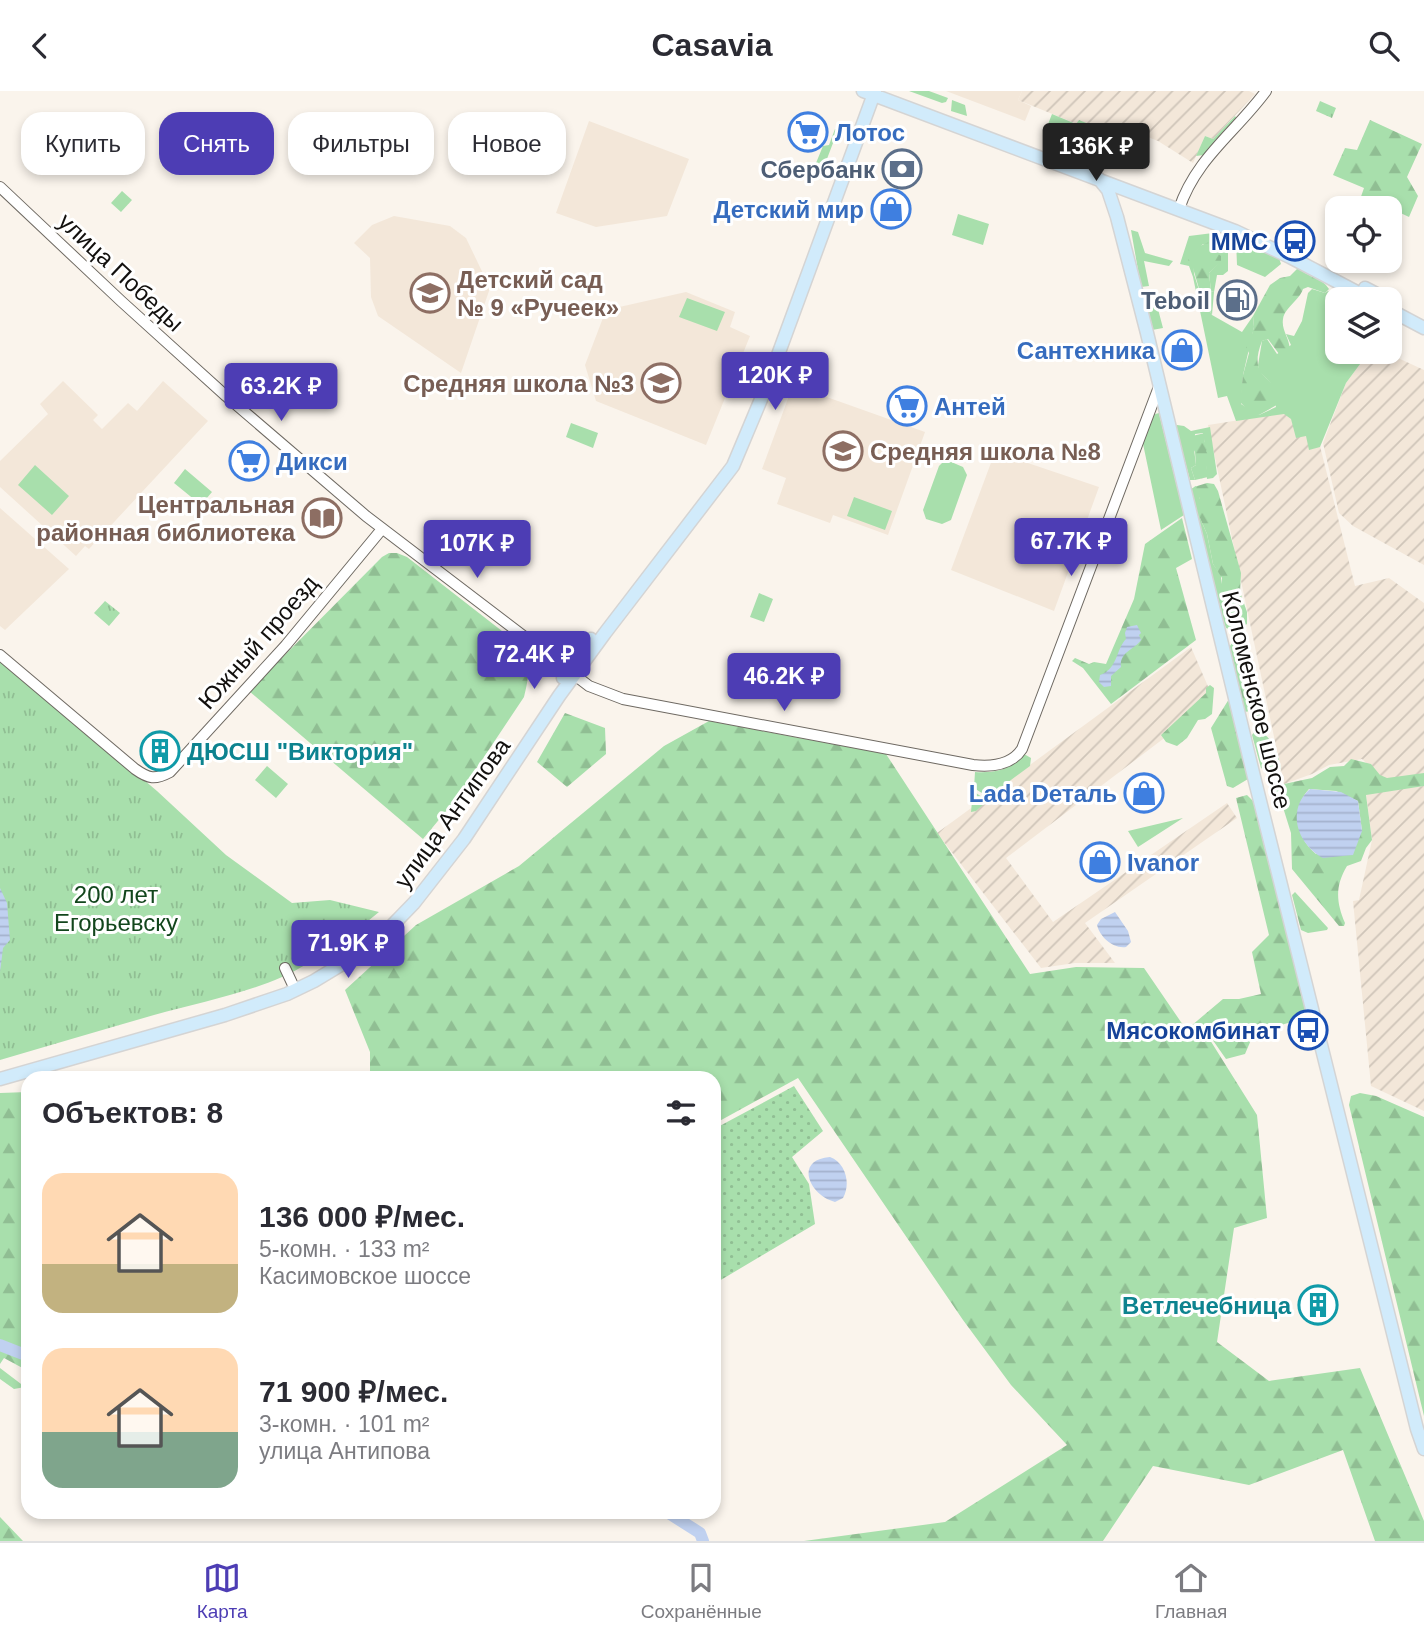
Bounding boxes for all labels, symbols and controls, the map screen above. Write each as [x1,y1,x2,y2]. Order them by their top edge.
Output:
icon: back [21,27,59,65]
text: Casavia [652,27,772,63]
icon: search [1365,27,1403,65]
supermarket icon: Лотос [787,111,829,153]
chip: Купить [21,112,145,175]
chip: Снять [159,112,274,175]
chip: Фильтры [288,112,434,175]
chip: Новое [448,112,566,175]
place label: Лотос [835,119,905,146]
pin: 136K ₽ [1039,123,1153,183]
text: 136K ₽ [1059,133,1133,159]
bank icon: Сбербанк [881,148,923,190]
place label: Сбербанк [760,156,876,183]
shop icon: Детский мир [870,188,912,230]
place label: Детский мир [713,196,864,223]
map controls [1325,196,1402,364]
button: locate [1325,196,1402,273]
street label: улица Победы [53,207,189,337]
bus stop icon: ММС [1274,220,1316,262]
place label: ММС [1211,228,1268,255]
place label: Детский сад № 9 «Ручеек» [457,266,619,321]
school or university icon: Детский сад № 9 «Ручеек» [409,272,451,314]
fuel station icon: Teboil [1216,279,1258,321]
place label: Teboil [1141,287,1210,314]
button: layers [1325,287,1402,364]
shop icon: Сантехника [1161,329,1203,371]
place label: Сантехника [1017,337,1156,364]
pin: 120K ₽ [718,353,832,412]
school or university icon: Средняя школа №3 [640,362,682,404]
text: 120K ₽ [738,362,812,388]
pin: 63.2K ₽ [216,363,346,423]
place label: Средняя школа №3 [403,370,634,397]
text: 63.2K ₽ [240,373,322,399]
supermarket icon: Антей [886,385,928,427]
place label: Антей [934,393,1006,420]
school or university icon: Средняя школа №8 [822,430,864,472]
place label: Средняя школа №8 [870,438,1101,465]
supermarket icon: Дикси [228,440,270,482]
place label: Дикси [276,448,348,475]
place label: Центральная районная библиотека [36,491,296,546]
library icon: Центральная районная библиотека [301,497,343,539]
pin: 67.7K ₽ [1006,519,1136,578]
pin: 107K ₽ [420,521,534,580]
text: 67.7K ₽ [1030,528,1112,554]
text: 107K ₽ [440,530,514,556]
street label: Южный проезд [193,570,323,714]
street label: Коломенское шоссе [1217,588,1297,812]
pin: 72.4K ₽ [469,631,599,691]
text: 72.4K ₽ [493,641,575,667]
pin: 46.2K ₽ [719,653,849,713]
text: 46.2K ₽ [743,663,825,689]
building icon: ДЮСШ "Виктория" [139,730,181,772]
street label: улица Антипова [389,732,516,893]
place label: ДЮСШ "Виктория" [187,738,413,765]
shop icon: Lada Dеталь [1123,772,1165,814]
place label: Lada Dеталь [969,780,1117,807]
shop icon: Ivanor [1079,841,1121,883]
place label: Ivanor [1127,849,1199,876]
park label: 200 лет Егорьевску [54,881,178,936]
pin: 71.9K ₽ [283,921,413,980]
text: 71.9K ₽ [307,930,389,956]
bus stop icon: Мясокомбинат [1287,1009,1329,1051]
place label: Мясокомбинат [1106,1017,1281,1044]
icon: filters [662,1094,700,1132]
text: Объектов: 8 [42,1096,223,1129]
text: 136 000 ₽/мес. [259,1200,465,1233]
icon: home [98,1201,182,1285]
text: 5-комн. · 133 m² [259,1236,430,1262]
text: Касимовское шоссе [259,1263,471,1289]
building icon: Ветлечебница [1297,1284,1339,1326]
place label: Ветлечебница [1122,1292,1292,1319]
text: 71 900 ₽/мес. [259,1375,448,1408]
icon: home [98,1376,182,1460]
text: 3-комн. · 101 m² [259,1411,430,1437]
text: улица Антипова [259,1438,430,1464]
tab: Карта [197,1559,247,1623]
tab: Сохранённые [641,1559,762,1623]
tab: Главная [1155,1559,1227,1623]

